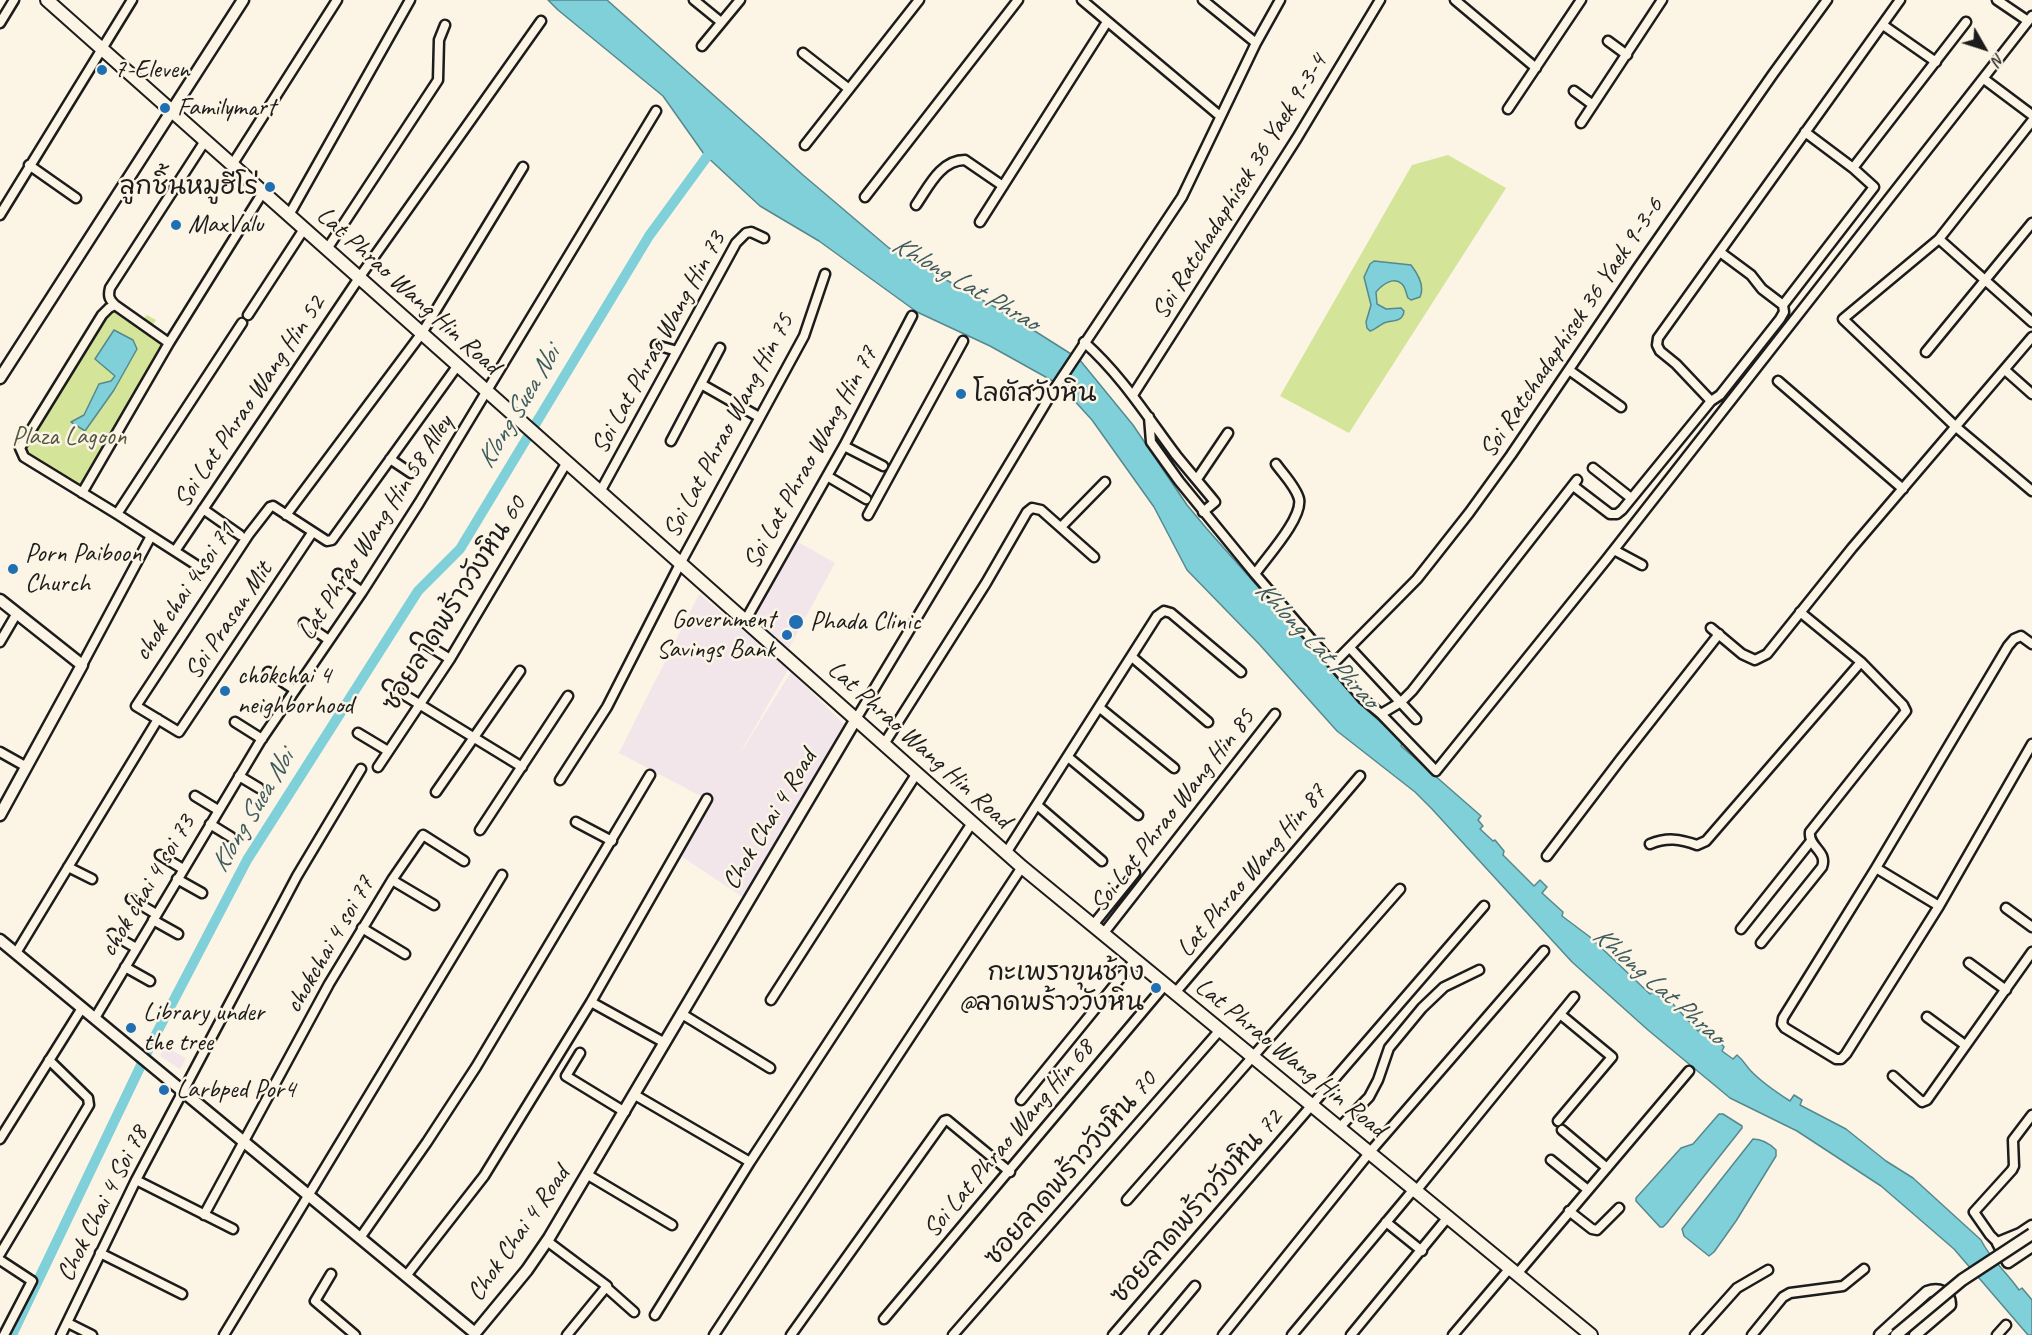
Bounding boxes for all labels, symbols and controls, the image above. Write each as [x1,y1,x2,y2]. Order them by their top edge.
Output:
north arrow [1954,18,2014,78]
street label: Soi Ratchadaphisek 36 Yaek 9-3-4 [1145,49,1335,325]
text: N [1987,49,2009,69]
place label: 7-Eleven [114,54,190,86]
marker: 7-Eleven [95,63,109,77]
place label: Familymart [177,92,275,124]
marker: Familymart [158,101,172,115]
place label: ลูกชิ้นหมูฮีโร่ [119,171,258,203]
marker: ลูกชิ้นหมูฮีโร่ [263,180,277,194]
street label: Soi Ratchadaphisek 36 Yaek 9-3-6 [1473,192,1671,464]
street label: Lat Phrao Wang Hin Road [310,200,506,382]
place label: MaxValu [188,209,263,241]
marker: MaxValu [169,218,183,232]
street label: Soi Lat Phrao Wang Hin 73 [585,227,733,459]
water label: Khlong Lat Phrao [886,229,1044,339]
street label: Soi Lat Phrao Wang Hin 52 [167,290,333,514]
street label: Soi Lat Phrao Wang Hin 75 [657,309,801,543]
water label: Klong Suea Noi [470,341,568,475]
street label: Soi Lat Phrao Wang Hin 77 [737,342,885,574]
place label: โลตัสวังหิน [973,378,1097,410]
marker: โลตัสวังหิน [954,387,968,401]
street label: Lat Phrao Wang Hin 58 Alley [292,410,460,646]
park label: Plaza Lagoon [12,421,126,453]
street label: ซอยลาดพร้าววังหิน 60 [376,491,534,717]
street label: chok chai 4 soi 71 [127,517,243,667]
place label: Porn Paiboon Church [25,538,141,600]
street label: Soi Prasan Mit [178,556,280,686]
marker: Porn Paiboon Church [6,562,20,576]
water label: Khlong Lat Phrao [1247,575,1385,715]
place label: Government Savings Bank [656,604,775,666]
place label: Phada Clinic [810,606,921,638]
marker: Phada Clinic [787,613,805,631]
marker: Government Savings Bank [780,628,794,642]
street label: Lat Phrao Wang Hin Road [821,654,1017,836]
place label: chokchai 4 neighborhood [237,660,353,722]
marker: chokchai 4 neighborhood [218,684,232,698]
street label: Soi Lat Phrao Wang Hin 85 [1084,703,1262,919]
street label: Chok Chai 4 Road [716,744,824,896]
water label: Klong Suea Noi [204,745,302,879]
street label: Lat Phrao Wang Hin 87 [1171,778,1333,964]
street label: chok chai 4 soi 73 [93,809,203,963]
street label: chokchai 4 soi 77 [278,871,382,1019]
water label: Khlong Lat Phrao [1586,920,1730,1052]
place label: กะเพราขุนช้าง @ลาดพร้าววังหิน [959,957,1144,1018]
street label: Lat Phrao Wang Hin Road [1188,971,1392,1145]
marker: กะเพราขุนช้าง @ลาดพร้าววังหิน [1149,981,1163,995]
place label: Library under the tree [143,997,264,1058]
marker: Library under the tree [124,1021,138,1035]
street label: Soi Lat Phrao Wang Hin 68 [917,1034,1101,1244]
street label: ซอยลาดพร้าววังหิน 70 [978,1066,1164,1272]
place label: Larbped Por4 [176,1074,295,1106]
marker: Larbped Por4 [157,1083,171,1097]
street label: ซอยลาดพร้าววังหิน 72 [1104,1104,1290,1310]
street label: Chok Chai 4 Soi 78 [50,1121,156,1287]
street label: Chok Chai 4 Road [461,1160,577,1308]

